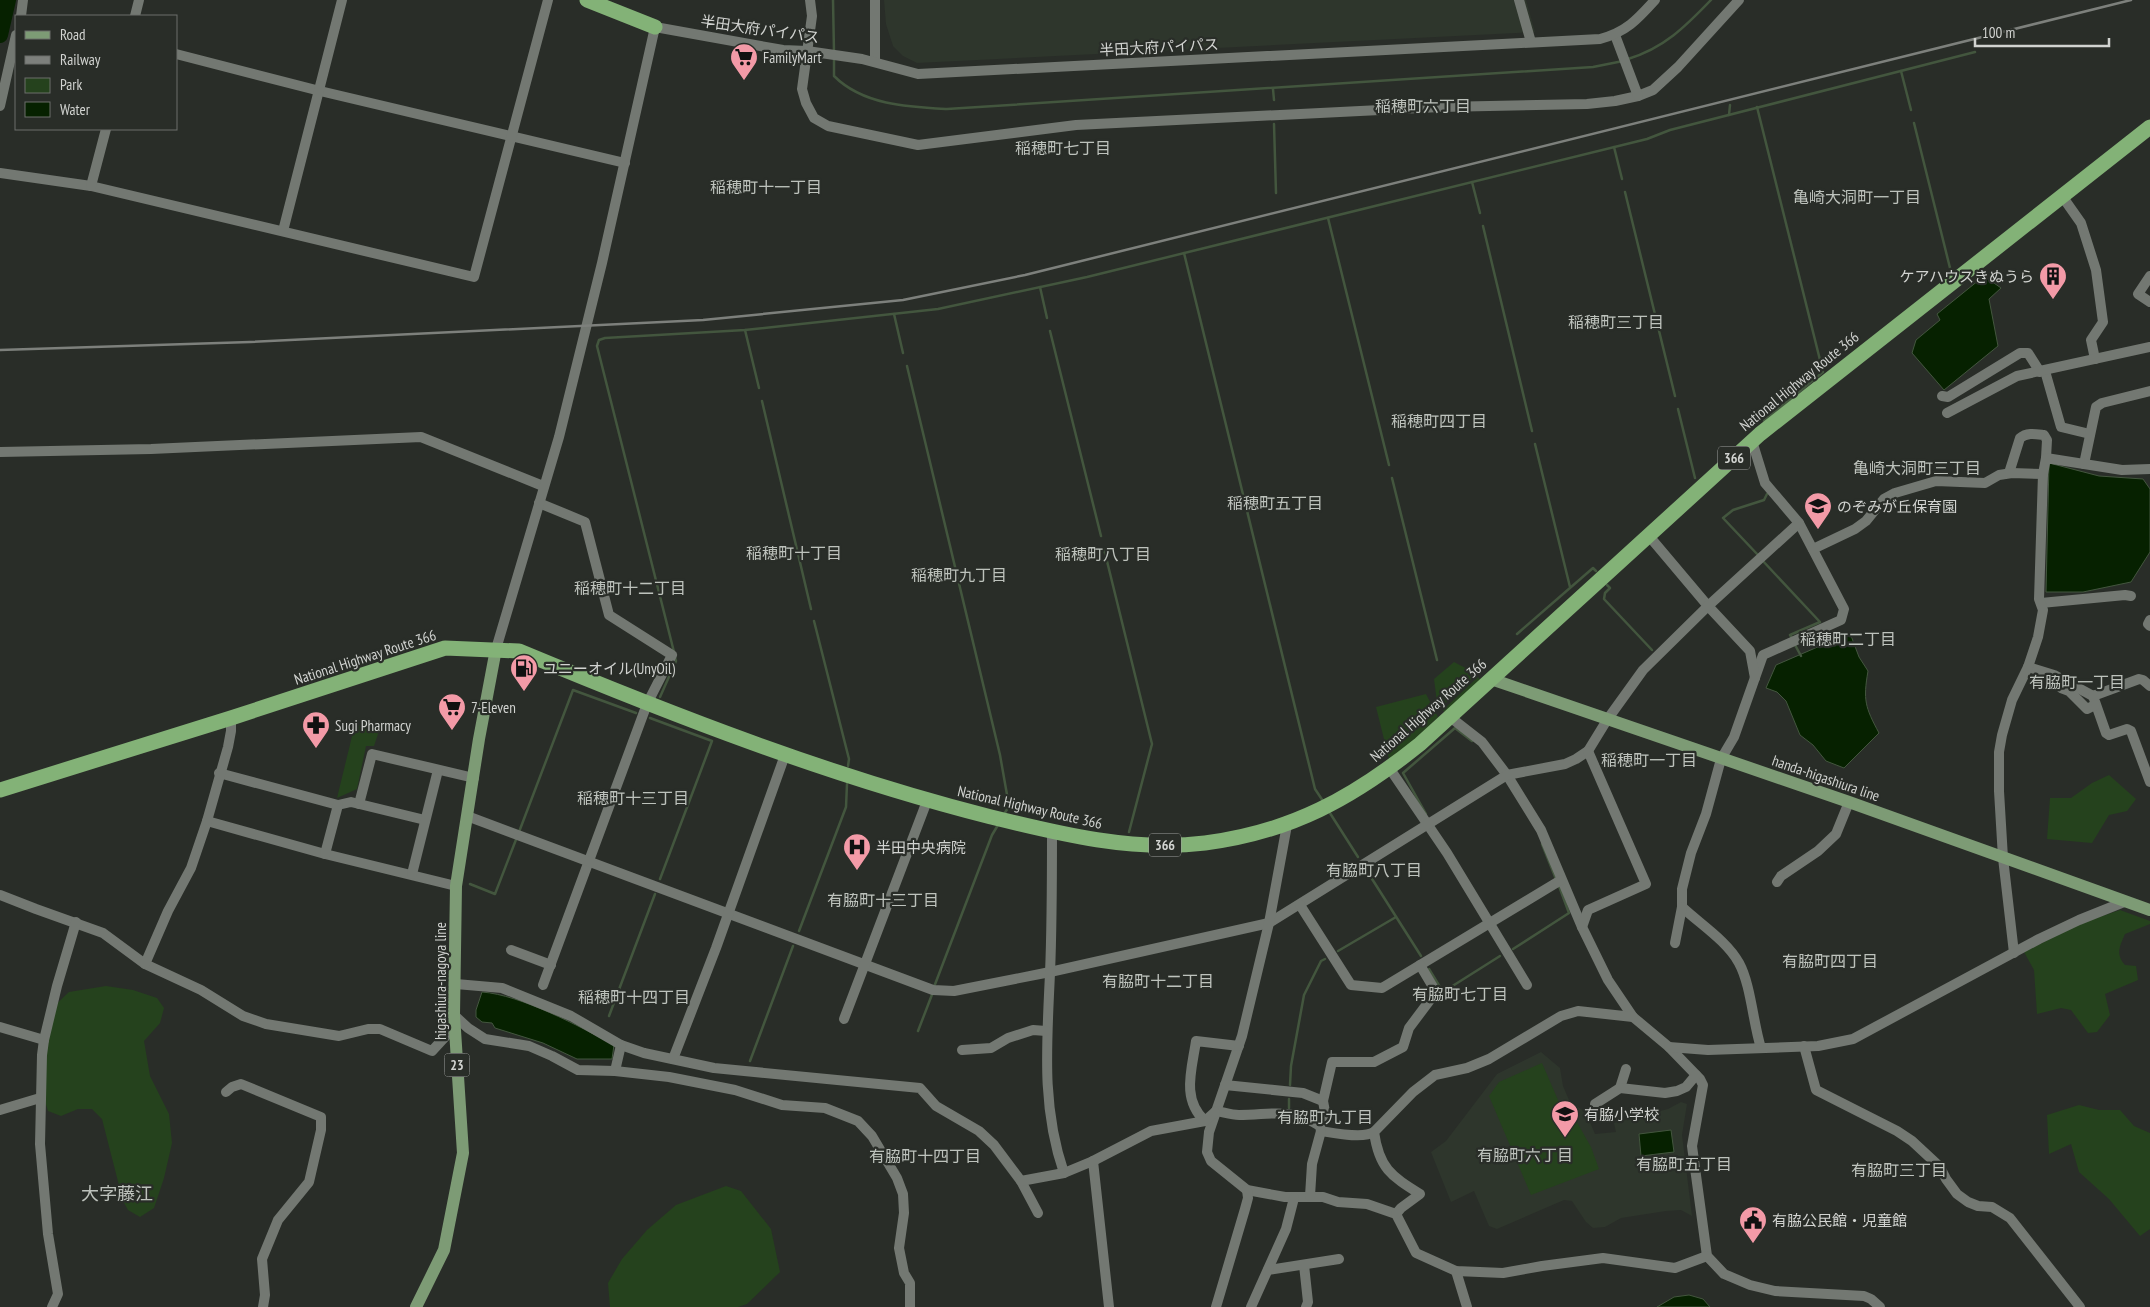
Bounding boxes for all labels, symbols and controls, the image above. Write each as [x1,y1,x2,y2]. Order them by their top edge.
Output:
street label: 半田大府パイパス [699,11,821,47]
legend [15,15,178,130]
scale bar [1975,15,2109,47]
text: 100 m [1982,23,2015,42]
text: Road [60,25,86,44]
street label: 半田大府パイパス [1099,34,1219,60]
supermarket icon: FamilyMart [729,42,759,81]
place label: FamilyMart [763,48,822,67]
text: Railway [60,50,101,69]
text: Park [60,75,82,94]
district label: 稲穂町六丁目 [1375,96,1471,116]
text: Water [60,100,91,119]
district label: 稲穂町七丁目 [1015,138,1111,158]
district label: 稲穂町十一丁目 [710,177,822,197]
district label: 亀崎大洞町一丁目 [1793,187,1921,207]
building icon: ケアハウスきぬうら [2038,261,2068,300]
place label: ケアハウスきぬうら [1900,267,2034,286]
district label: 稲穂町三丁目 [1568,312,1664,332]
street label: National Highway Route 366 [1735,327,1863,435]
district label: 稲穂町四丁目 [1391,411,1487,431]
road number: 366 [1718,446,1750,469]
district label: 亀崎大洞町三丁目 [1853,458,1981,478]
school or university icon: のぞみが丘保育園 [1803,491,1833,530]
district label: 稲穂町五丁目 [1227,493,1323,513]
place label: のぞみが丘保育園 [1837,497,1957,516]
district label: 稲穂町十丁目 [746,543,842,563]
district label: 稲穂町八丁目 [1055,544,1151,564]
district label: 稲穂町九丁目 [911,565,1007,585]
district label: 稲穂町十二丁目 [574,578,686,598]
street label: National Highway Route 366 [292,625,439,689]
district label: 稲穂町二丁目 [1800,629,1896,649]
fuel station icon: ユニーオイル(UnyOil) [509,653,539,692]
street label: National Highway Route 366 [1366,654,1490,766]
place label: ユニーオイル(UnyOil) [543,659,676,678]
district label: 有脇町一丁目 [2029,672,2125,692]
supermarket icon: 7-Eleven [437,692,467,731]
place label: 7-Eleven [471,698,516,717]
pharmacy icon: Sugi Pharmacy [301,710,331,749]
place label: Sugi Pharmacy [335,716,411,735]
district label: 稲穂町一丁目 [1601,750,1697,770]
street label: handa-higashiura line [1770,751,1882,805]
street label: National Highway Route 366 [956,781,1104,833]
district label: 稲穂町十三丁目 [577,788,689,808]
hospital icon: 半田中央病院 [842,832,872,871]
road number: 366 [1149,834,1181,856]
place label: 半田中央病院 [876,838,966,857]
district label: 有脇町八丁目 [1326,860,1422,880]
district label: 有脇町十三丁目 [827,890,939,910]
street label: higashiura-nagoya line [431,922,450,1040]
district label: 有脇町四丁目 [1782,951,1878,971]
district label: 有脇町十二丁目 [1102,971,1214,991]
district label: 有脇町七丁目 [1412,984,1508,1004]
district label: 稲穂町十四丁目 [578,987,690,1007]
road number: 23 [444,1054,470,1076]
school or university icon: 有脇小学校 [1550,1099,1580,1138]
place label: 有脇小学校 [1584,1105,1659,1124]
district label: 有脇町九丁目 [1277,1107,1373,1127]
district label: 有脇町六丁目 [1477,1145,1573,1165]
district label: 有脇町十四丁目 [869,1146,981,1166]
district label: 有脇町五丁目 [1636,1154,1732,1174]
district label: 有脇町三丁目 [1851,1160,1947,1180]
district label: 大字藤江 [81,1182,153,1205]
public building icon: 有脇公民館・児童館 [1738,1205,1768,1244]
place label: 有脇公民館・児童館 [1772,1211,1907,1230]

